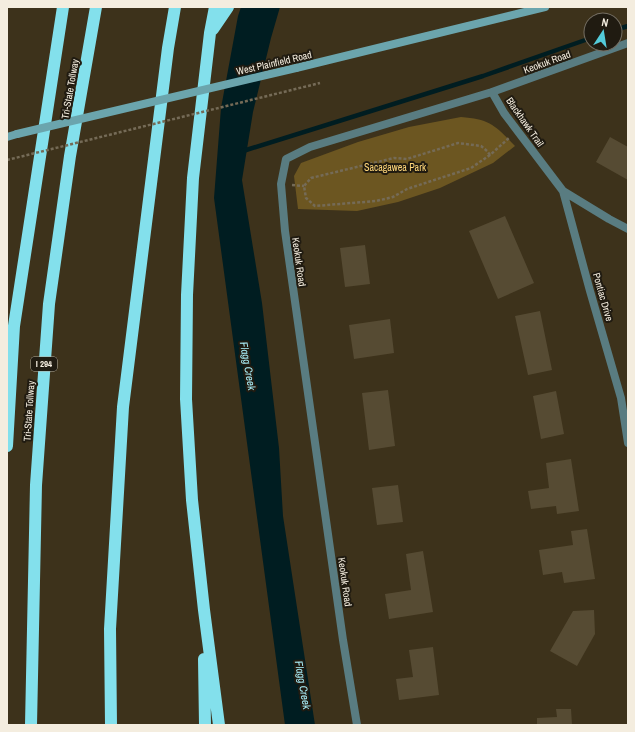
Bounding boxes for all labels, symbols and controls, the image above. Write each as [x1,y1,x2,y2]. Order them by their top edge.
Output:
north arrow [583,12,623,52]
text: N [600,15,610,30]
street label: Keokuk Road [522,47,572,77]
street label: West Plainfield Road [235,48,313,78]
street label: Tri-State Tollway [58,57,82,120]
street label: Blackhawk Trail [503,95,547,149]
park label: Sacagawea Park [364,161,427,174]
street label: Keokuk Road [289,237,309,287]
street label: Pontiac Drive [590,271,616,323]
water label: Flagg Creek [237,341,259,392]
road number: I 294 [31,357,57,371]
street label: Tri-State Tollway [20,379,38,442]
street label: Keokuk Road [335,557,355,607]
water label: Flagg Creek [292,660,314,711]

